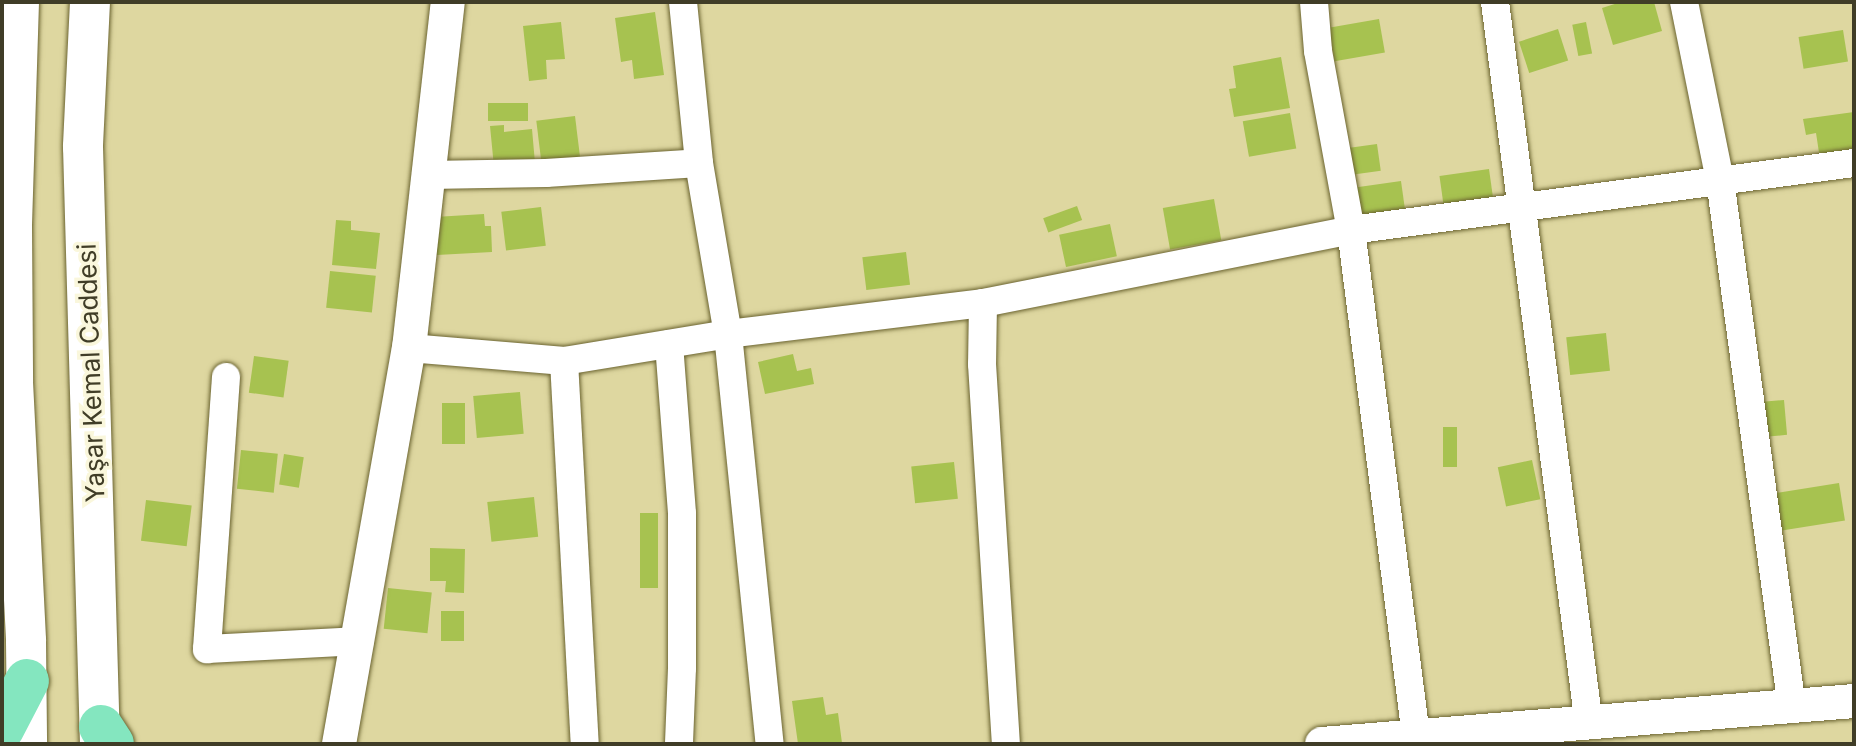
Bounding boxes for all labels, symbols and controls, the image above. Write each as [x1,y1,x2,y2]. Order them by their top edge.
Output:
street label: Yaşar Kemal Caddesi [71,243,111,503]

